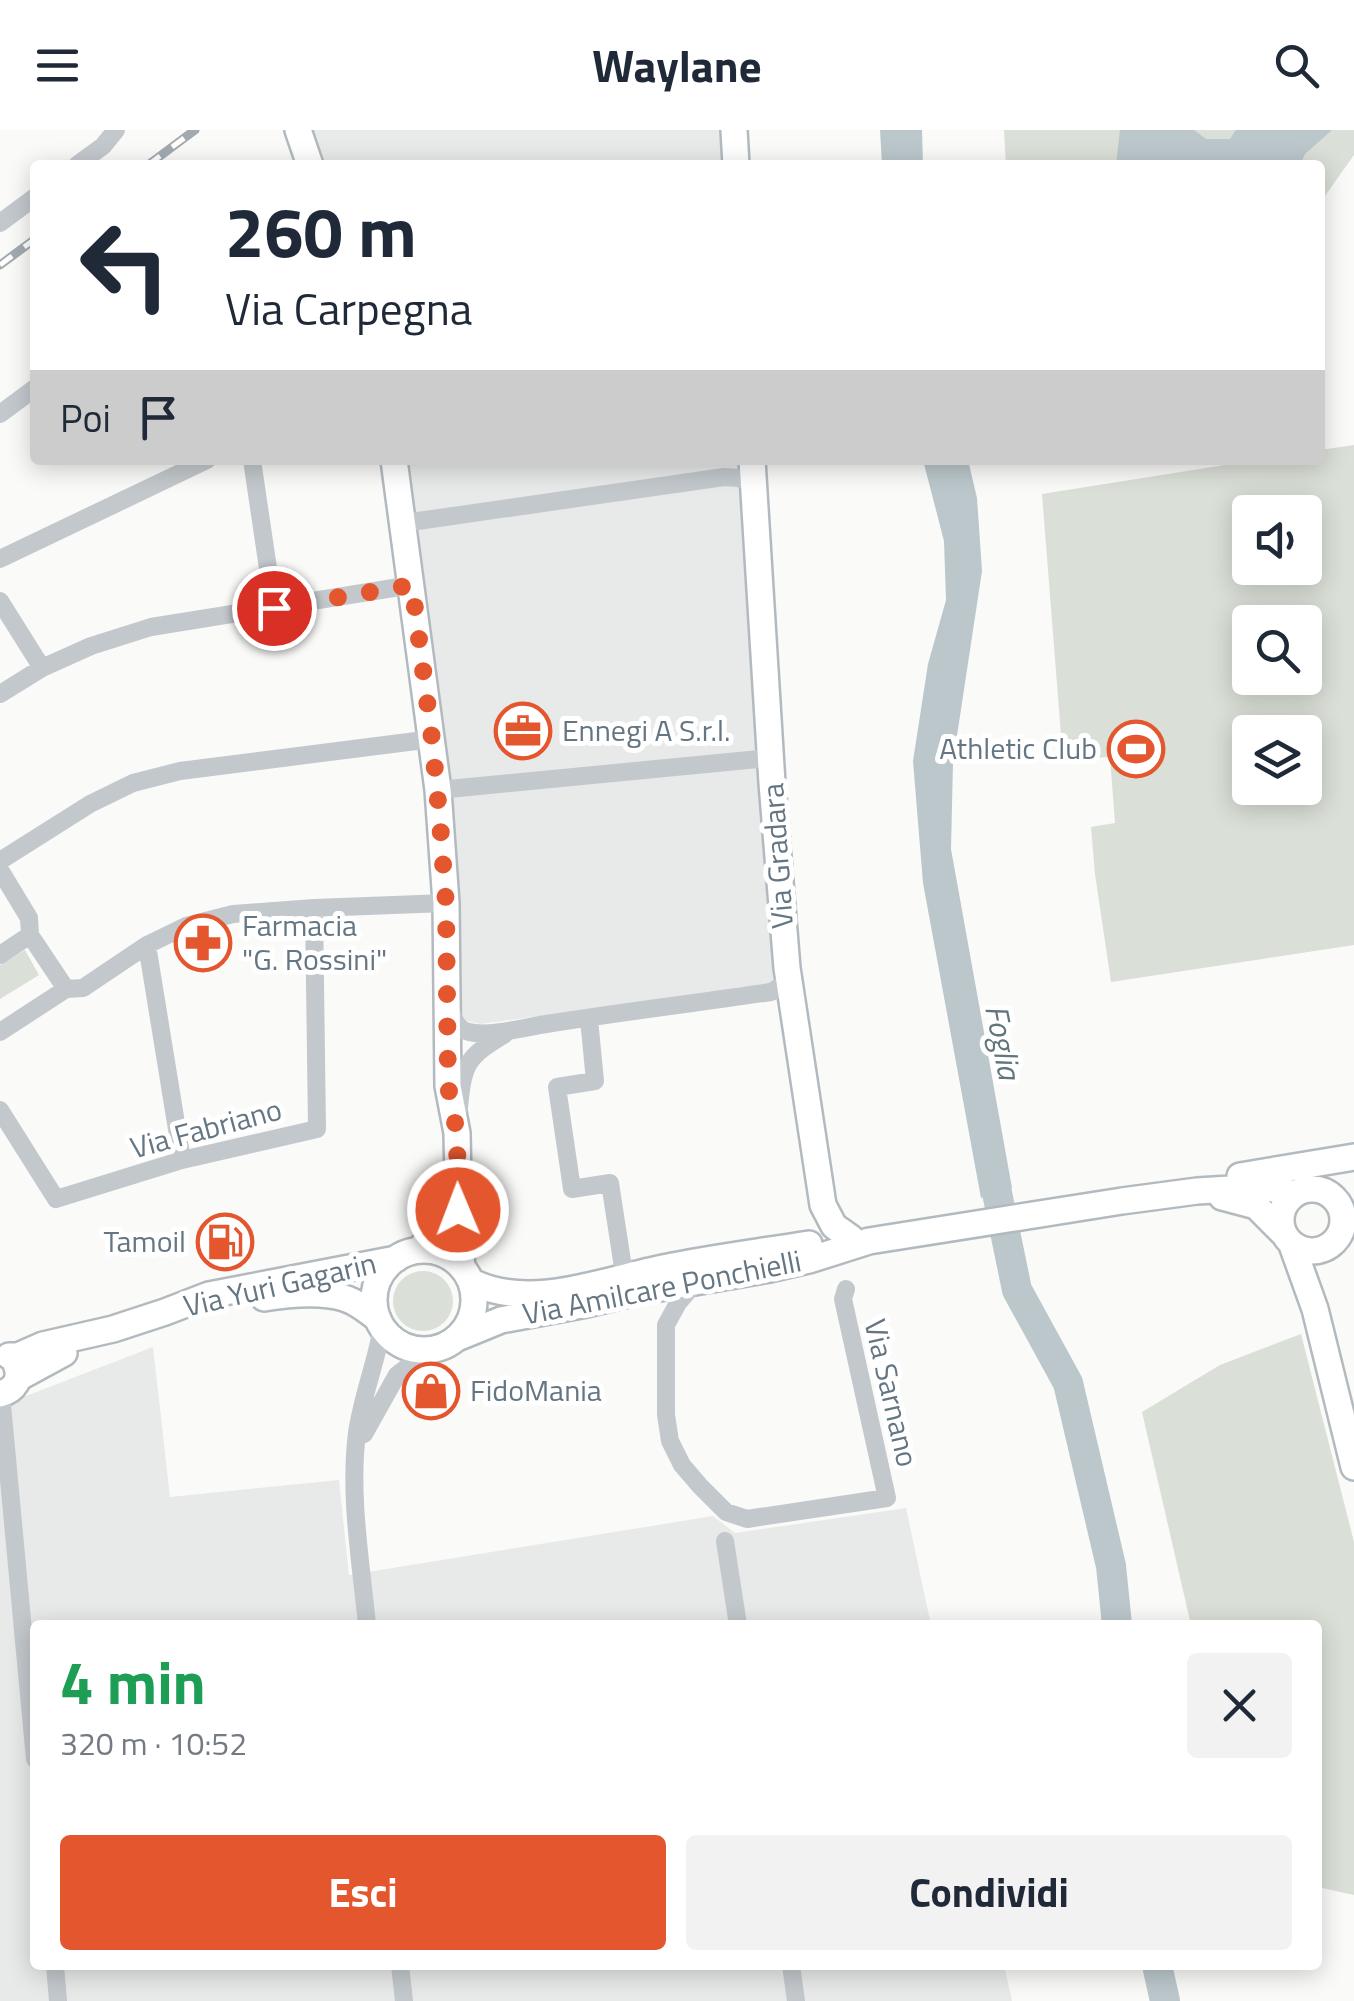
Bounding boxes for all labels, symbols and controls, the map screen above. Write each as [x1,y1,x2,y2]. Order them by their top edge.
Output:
text: Waylane [592,31,762,99]
icon: menu [30,38,85,93]
icon: search [1269,38,1324,93]
text: 260 m [225,178,417,284]
icon: left [60,200,190,330]
text: Via Carpegna [225,274,472,342]
text: Poi [60,389,111,447]
icon: arrive [131,390,186,445]
map controls [1232,495,1322,805]
button: sound [1232,495,1322,585]
pin [232,566,317,651]
icon: arrive [247,581,302,636]
button: search [1232,605,1322,695]
office icon: Ennegi A S.r.l. [493,701,553,761]
place label: Ennegi A S.r.l. [562,707,730,753]
button: layers [1232,715,1322,805]
sports icon: Athletic Club [1106,719,1166,779]
place label: Athletic Club [939,725,1097,771]
street label: Via Gradara [749,782,805,930]
place label: Farmacia "G. Rossini" [242,902,387,982]
pharmacy icon: Farmacia "G. Rossini" [173,913,233,973]
water label: Foglia [973,1000,1035,1085]
street label: Via Fabriano [125,1086,287,1170]
position arrow [406,1158,510,1262]
fuel station icon: Tamoil [195,1212,255,1272]
place label: Tamoil [103,1218,186,1264]
street label: Via Amilcare Ponchielli [519,1237,805,1337]
street label: Via Yuri Gagarin [179,1240,381,1329]
street label: Via Sarnano [853,1314,931,1471]
shop icon: FidoMania [401,1361,461,1421]
place label: FidoMania [470,1367,602,1413]
text: 4 min [60,1636,206,1727]
button: close [1187,1653,1292,1758]
text: 320 m · 10:52 [60,1719,247,1767]
button: Esci [60,1835,666,1950]
button: Condividi [686,1835,1292,1950]

